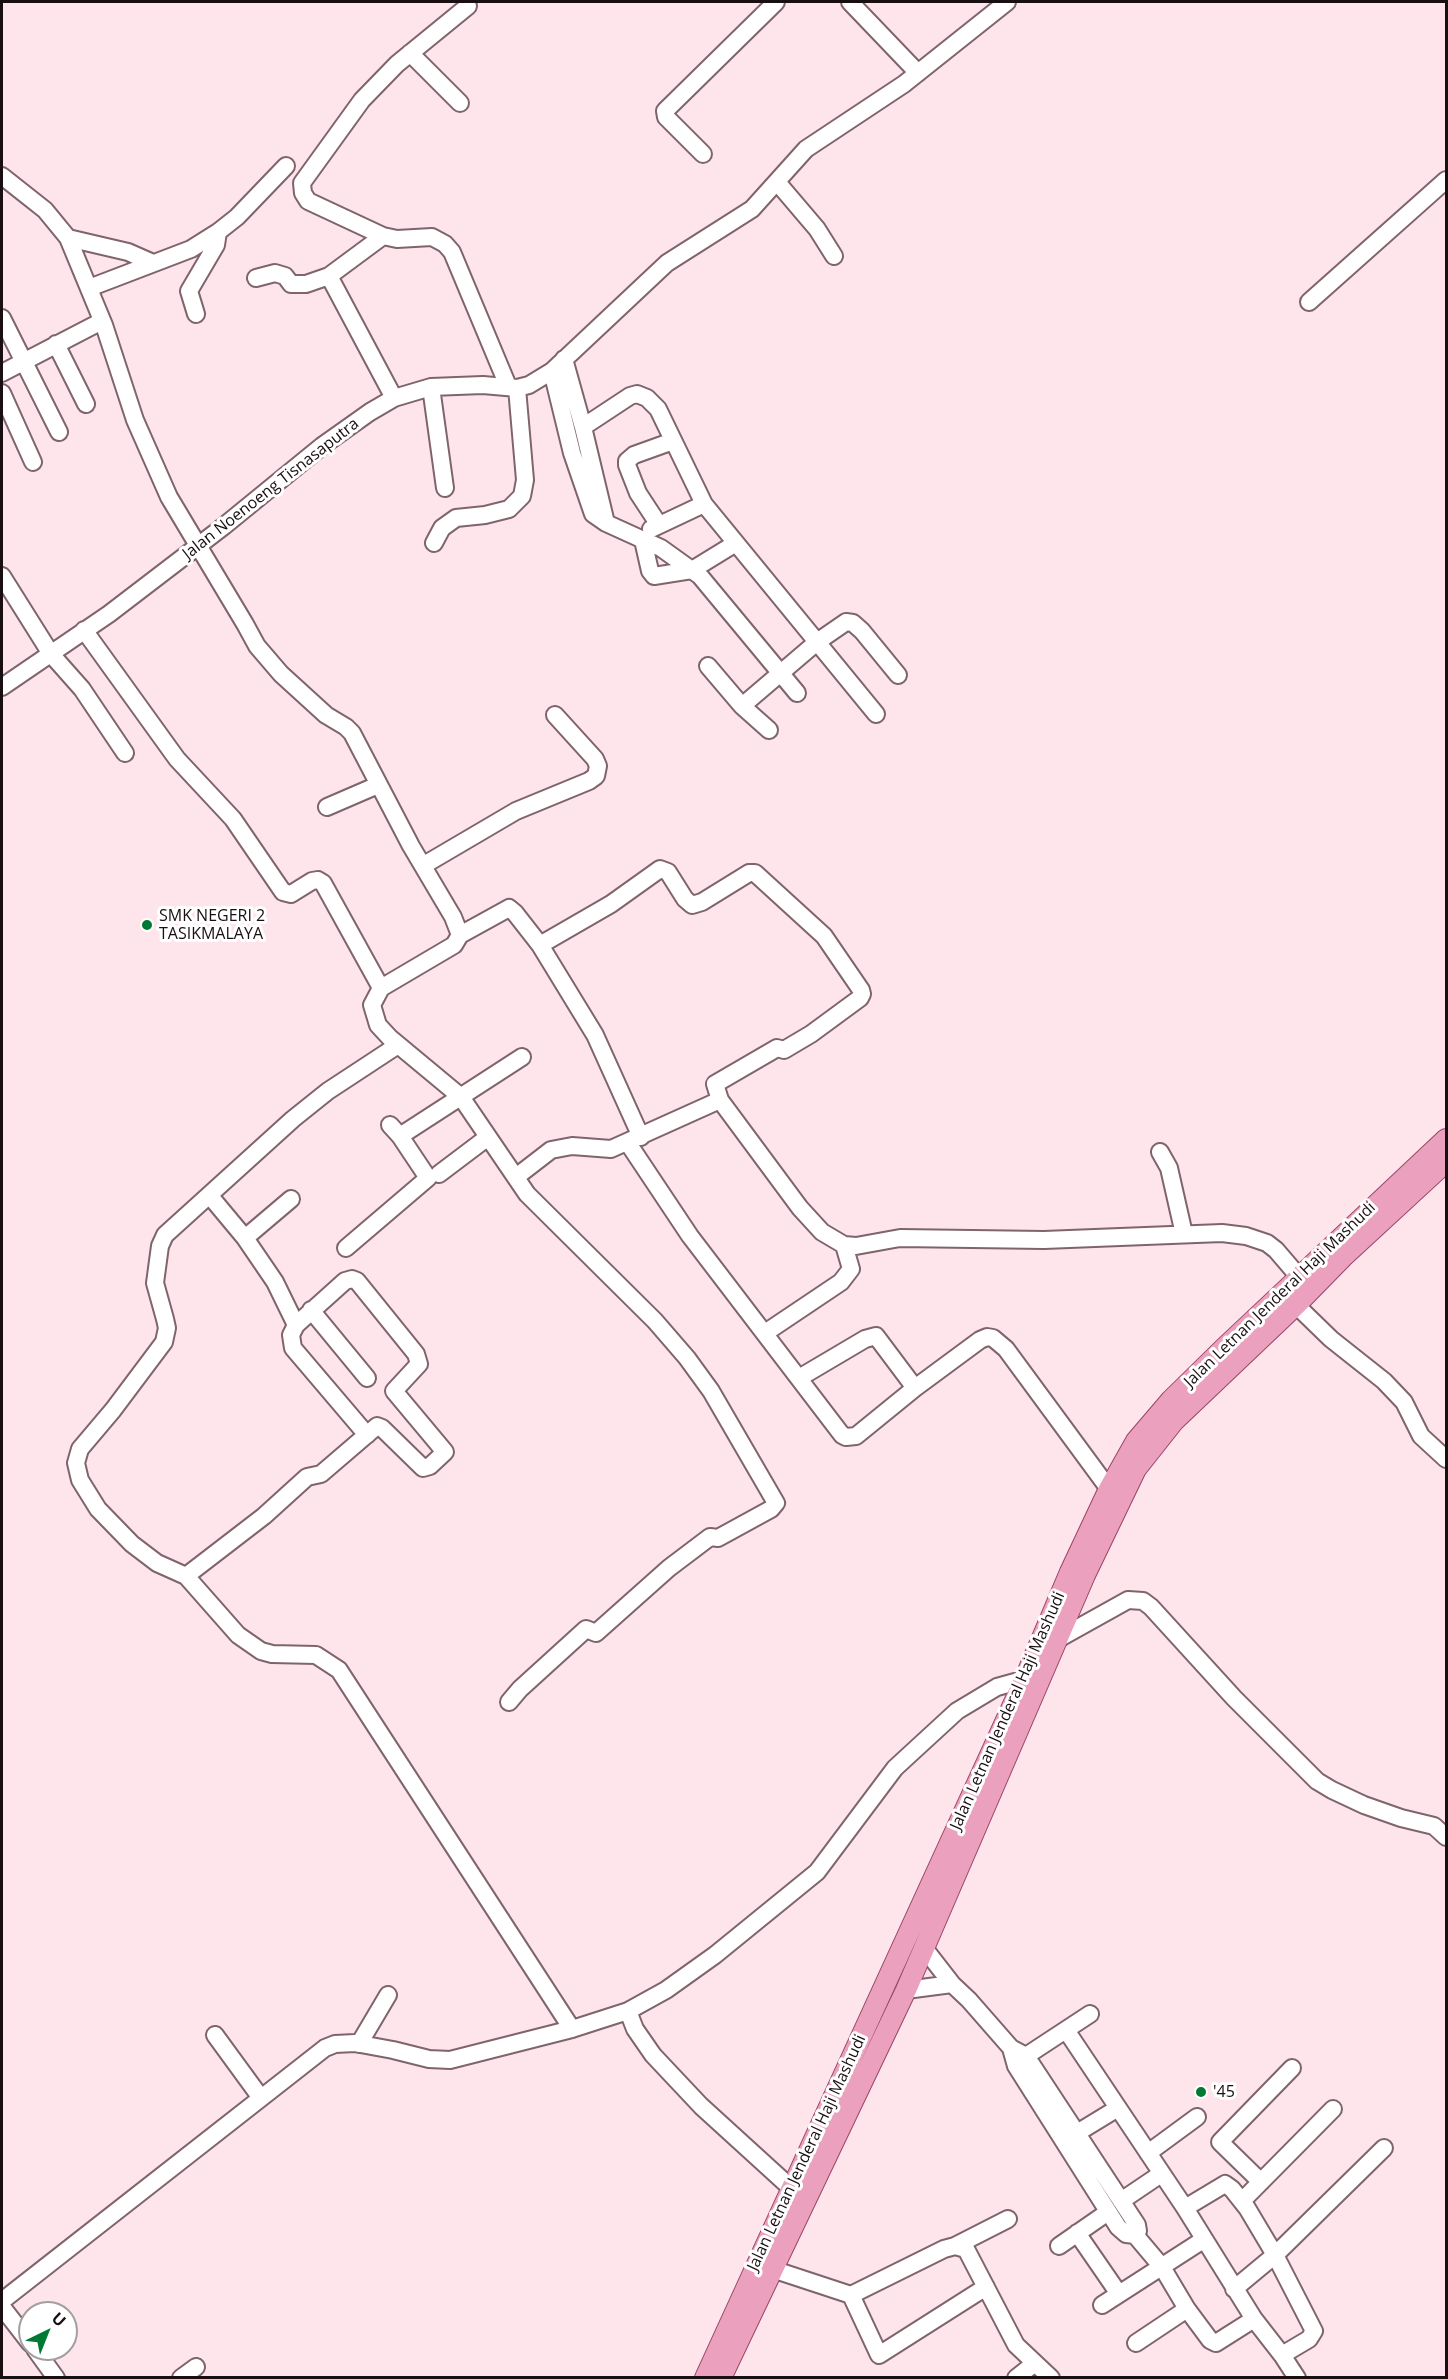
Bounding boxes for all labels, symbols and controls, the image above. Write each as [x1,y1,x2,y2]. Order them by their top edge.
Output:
street label: Jalan Noenoeng Tisnasaputra [179,414,363,564]
place label: SMK NEGERI 2 TASIKMALAYA [159,906,265,944]
marker: SMK NEGERI 2 TASIKMALAYA [140,918,154,932]
street label: Jalan Letnan Jenderal Haji Mashudi [1180,1198,1380,1392]
street label: Jalan Letnan Jenderal Haji Mashudi [947,1589,1069,1833]
street label: Jalan Letnan Jenderal Haji Mashudi [744,2032,870,2274]
place label: '45 [1213,2082,1235,2102]
marker: '45 [1194,2085,1208,2099]
north arrow [18,2301,78,2361]
text: U [47,2307,71,2331]

